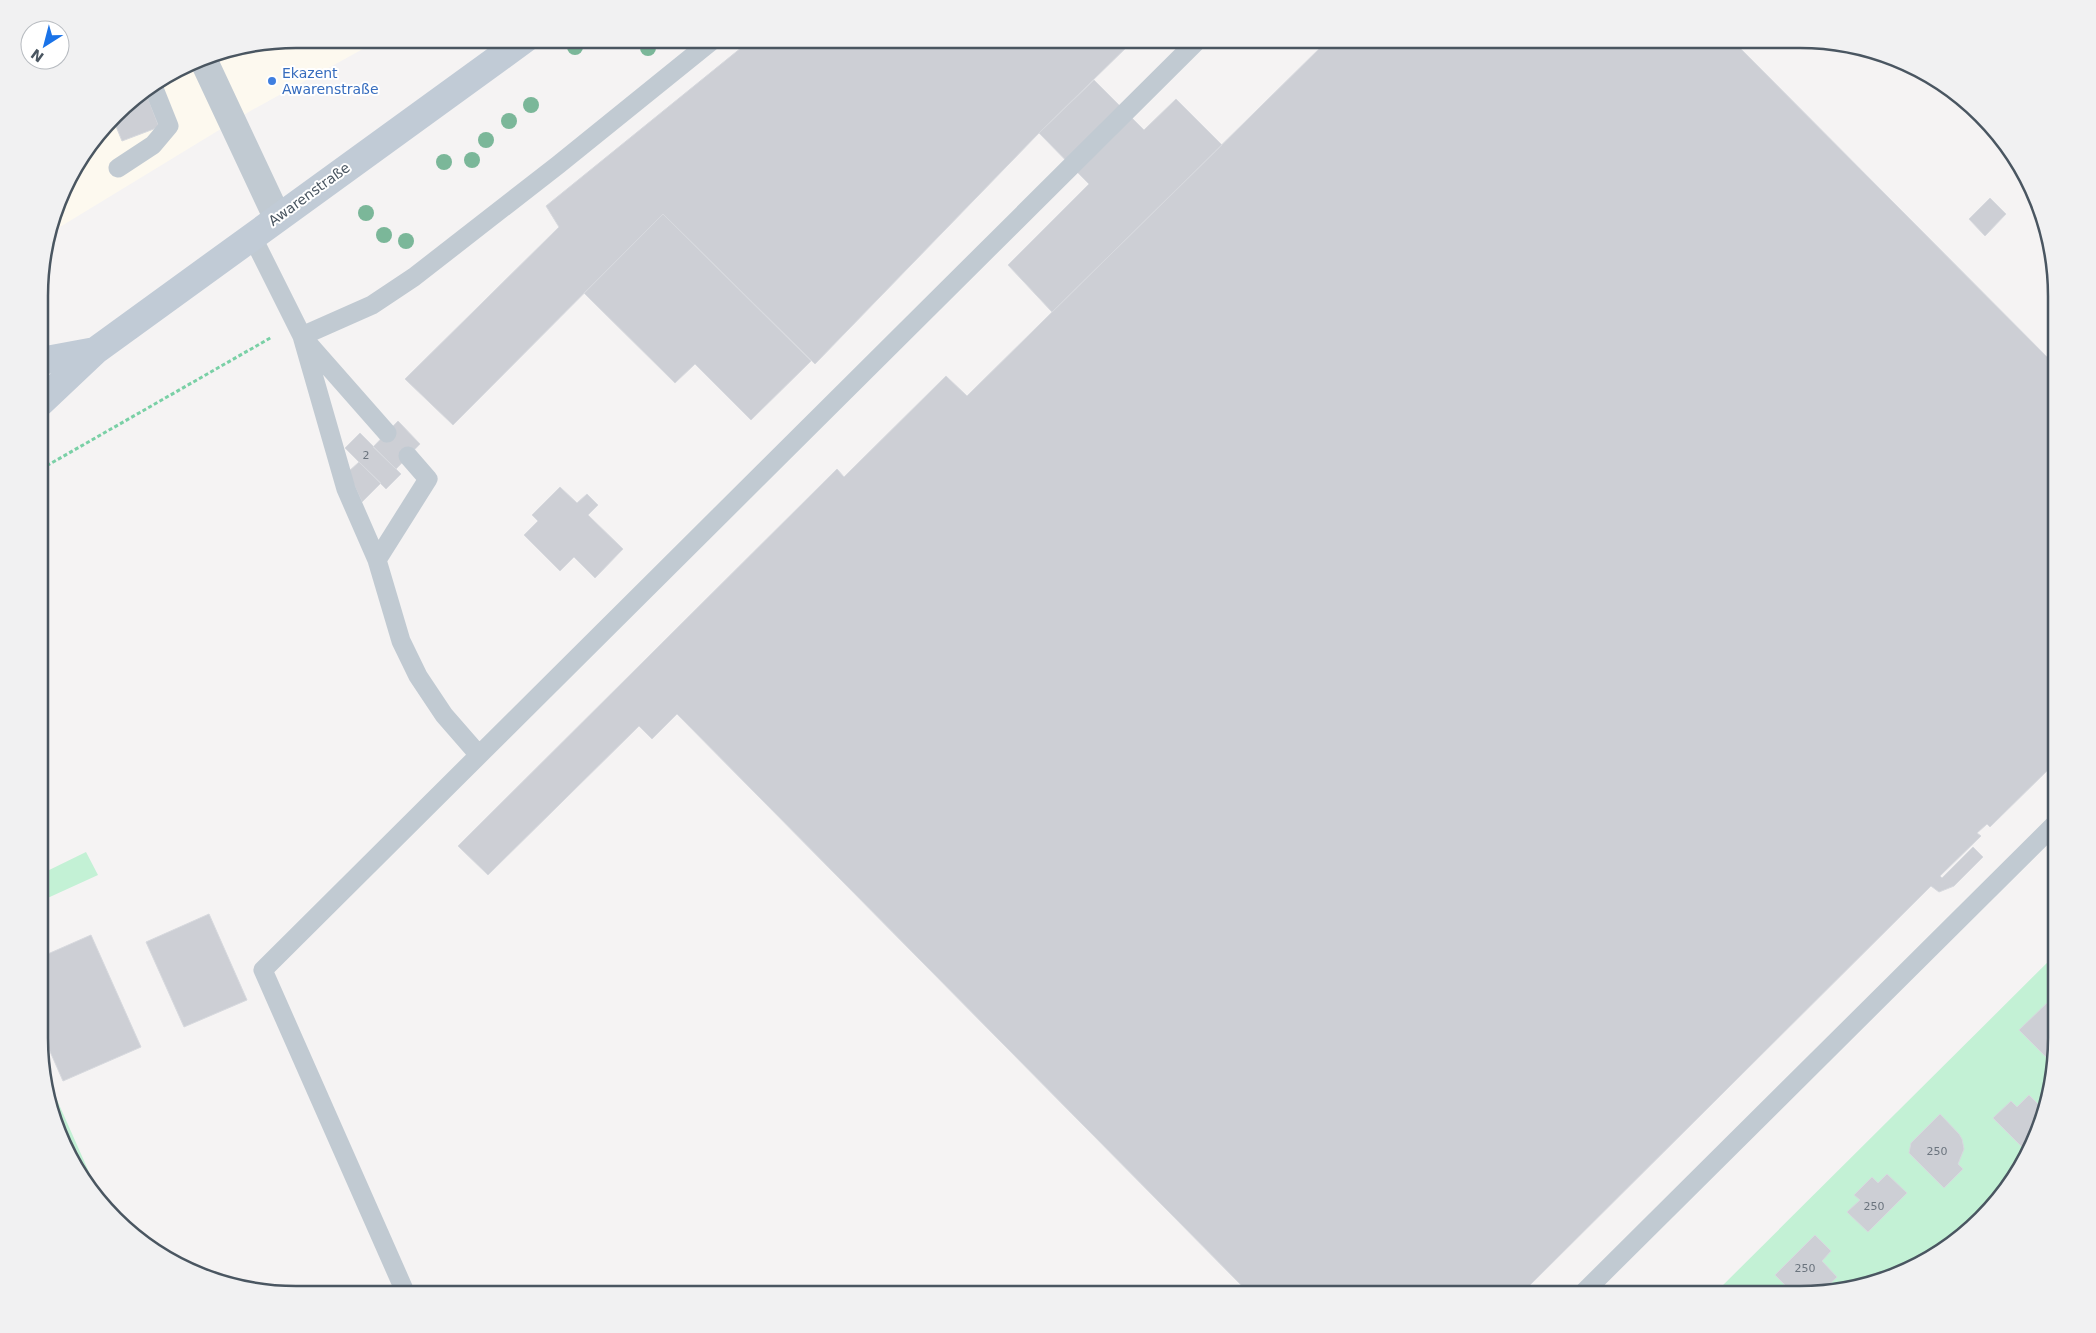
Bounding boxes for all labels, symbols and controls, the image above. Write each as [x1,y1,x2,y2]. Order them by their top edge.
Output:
north arrow [20,20,70,70]
text: N [28,46,47,65]
place label: Ekazent Awarenstraße [282,65,379,97]
marker: Ekazent Awarenstraße [266,75,278,87]
street label: Awarenstraße [265,159,353,229]
house number: 2 [363,449,370,462]
house number: 250 [1927,1145,1948,1158]
house number: 250 [1864,1200,1885,1213]
house number: 250 [1795,1262,1816,1275]

